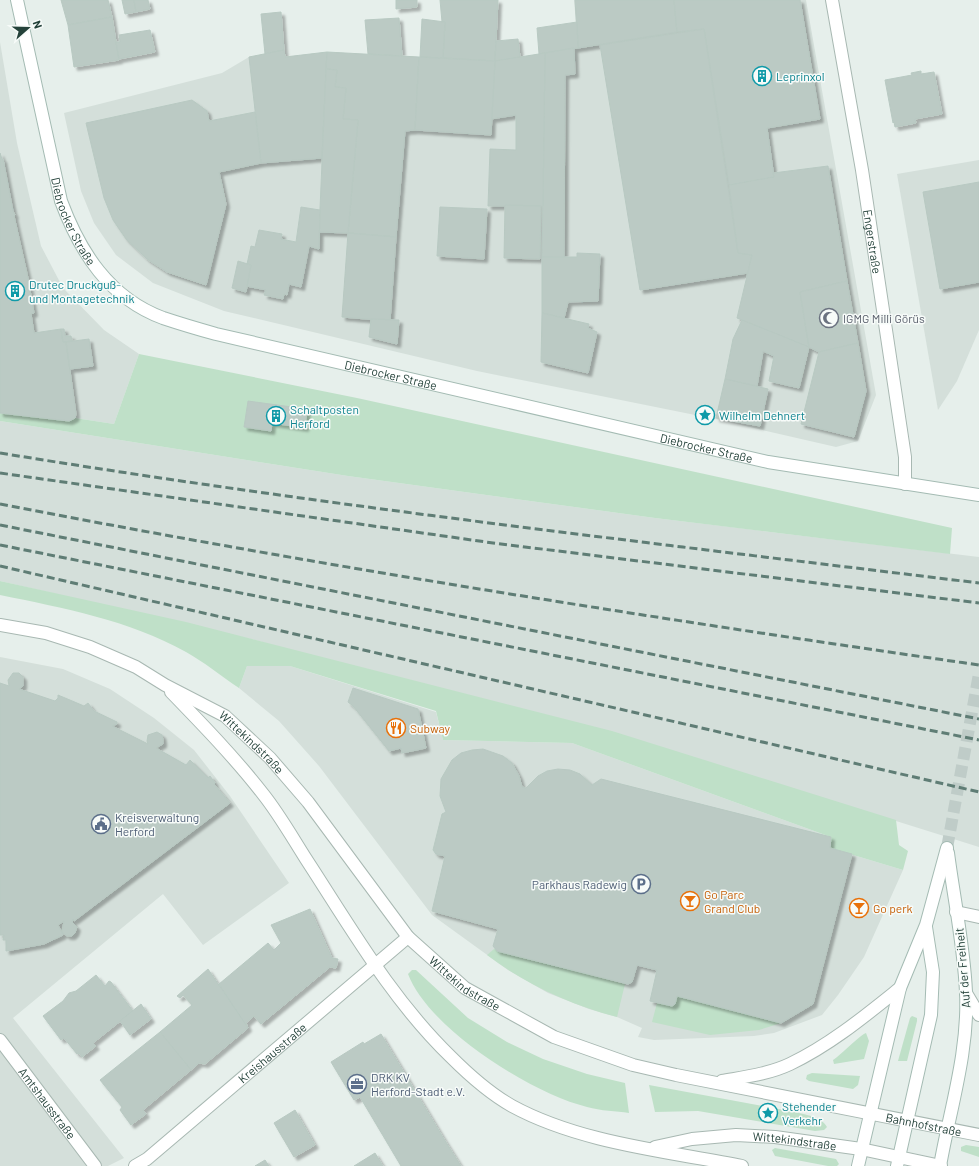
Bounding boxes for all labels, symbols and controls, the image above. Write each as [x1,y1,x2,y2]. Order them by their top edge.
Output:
north arrow [8,8,48,48]
text: N [31,19,45,30]
building icon: Leprinxol [751,65,773,87]
place label: Leprinxol [776,69,825,83]
street label: Diebrocker Straße [49,176,99,268]
street label: Engerstraße [861,209,884,275]
place label: Drutec Druckguß- und Montagetechnik [29,277,134,305]
building icon: Drutec Druckguß- und Montagetechnik [4,280,26,302]
mosque icon: IGMG Milli Görüs [818,307,840,329]
place label: IGMG Milli Görüs [843,311,925,325]
street label: Diebrocker Straße [343,357,438,392]
place label: Schaltposten Herford [290,402,359,430]
place icon: Wilhelm Dehnert [694,404,716,426]
building icon: Schaltposten Herford [265,405,287,427]
place label: Wilhelm Dehnert [719,408,805,422]
street label: Diebrocker Straße [659,430,754,465]
street label: Wittekindstraße [217,708,287,776]
restaurant icon: Subway [385,717,407,739]
place label: Subway [410,721,450,735]
place label: Kreisverwaltung Herford [115,810,199,838]
public building icon: Kreisverwaltung Herford [90,813,112,835]
parking icon: Parkhaus Radewig [630,873,652,895]
place label: Parkhaus Radewig [532,877,627,891]
place label: Go Parc Grand Club [704,887,760,915]
bar icon: Go Parc Grand Club [679,890,701,912]
bar icon: Go perk [848,897,870,919]
place label: Go perk [873,901,913,915]
street label: Auf der Freiheit [952,927,972,1009]
street label: Wittekindstraße [427,953,503,1013]
street label: Kreishausstraße [235,1020,309,1086]
street label: Amtshausstraße [16,1065,79,1142]
place label: DRK KV Herford-Stadt e.V. [371,1070,465,1098]
office icon: DRK KV Herford-Stadt e.V. [346,1073,368,1095]
place label: Stehender Verkehr [782,1099,837,1127]
place icon: Stehender Verkehr [757,1102,779,1124]
street label: Bahnhofstraße [885,1110,963,1138]
street label: Wittekindstraße [752,1129,837,1153]

